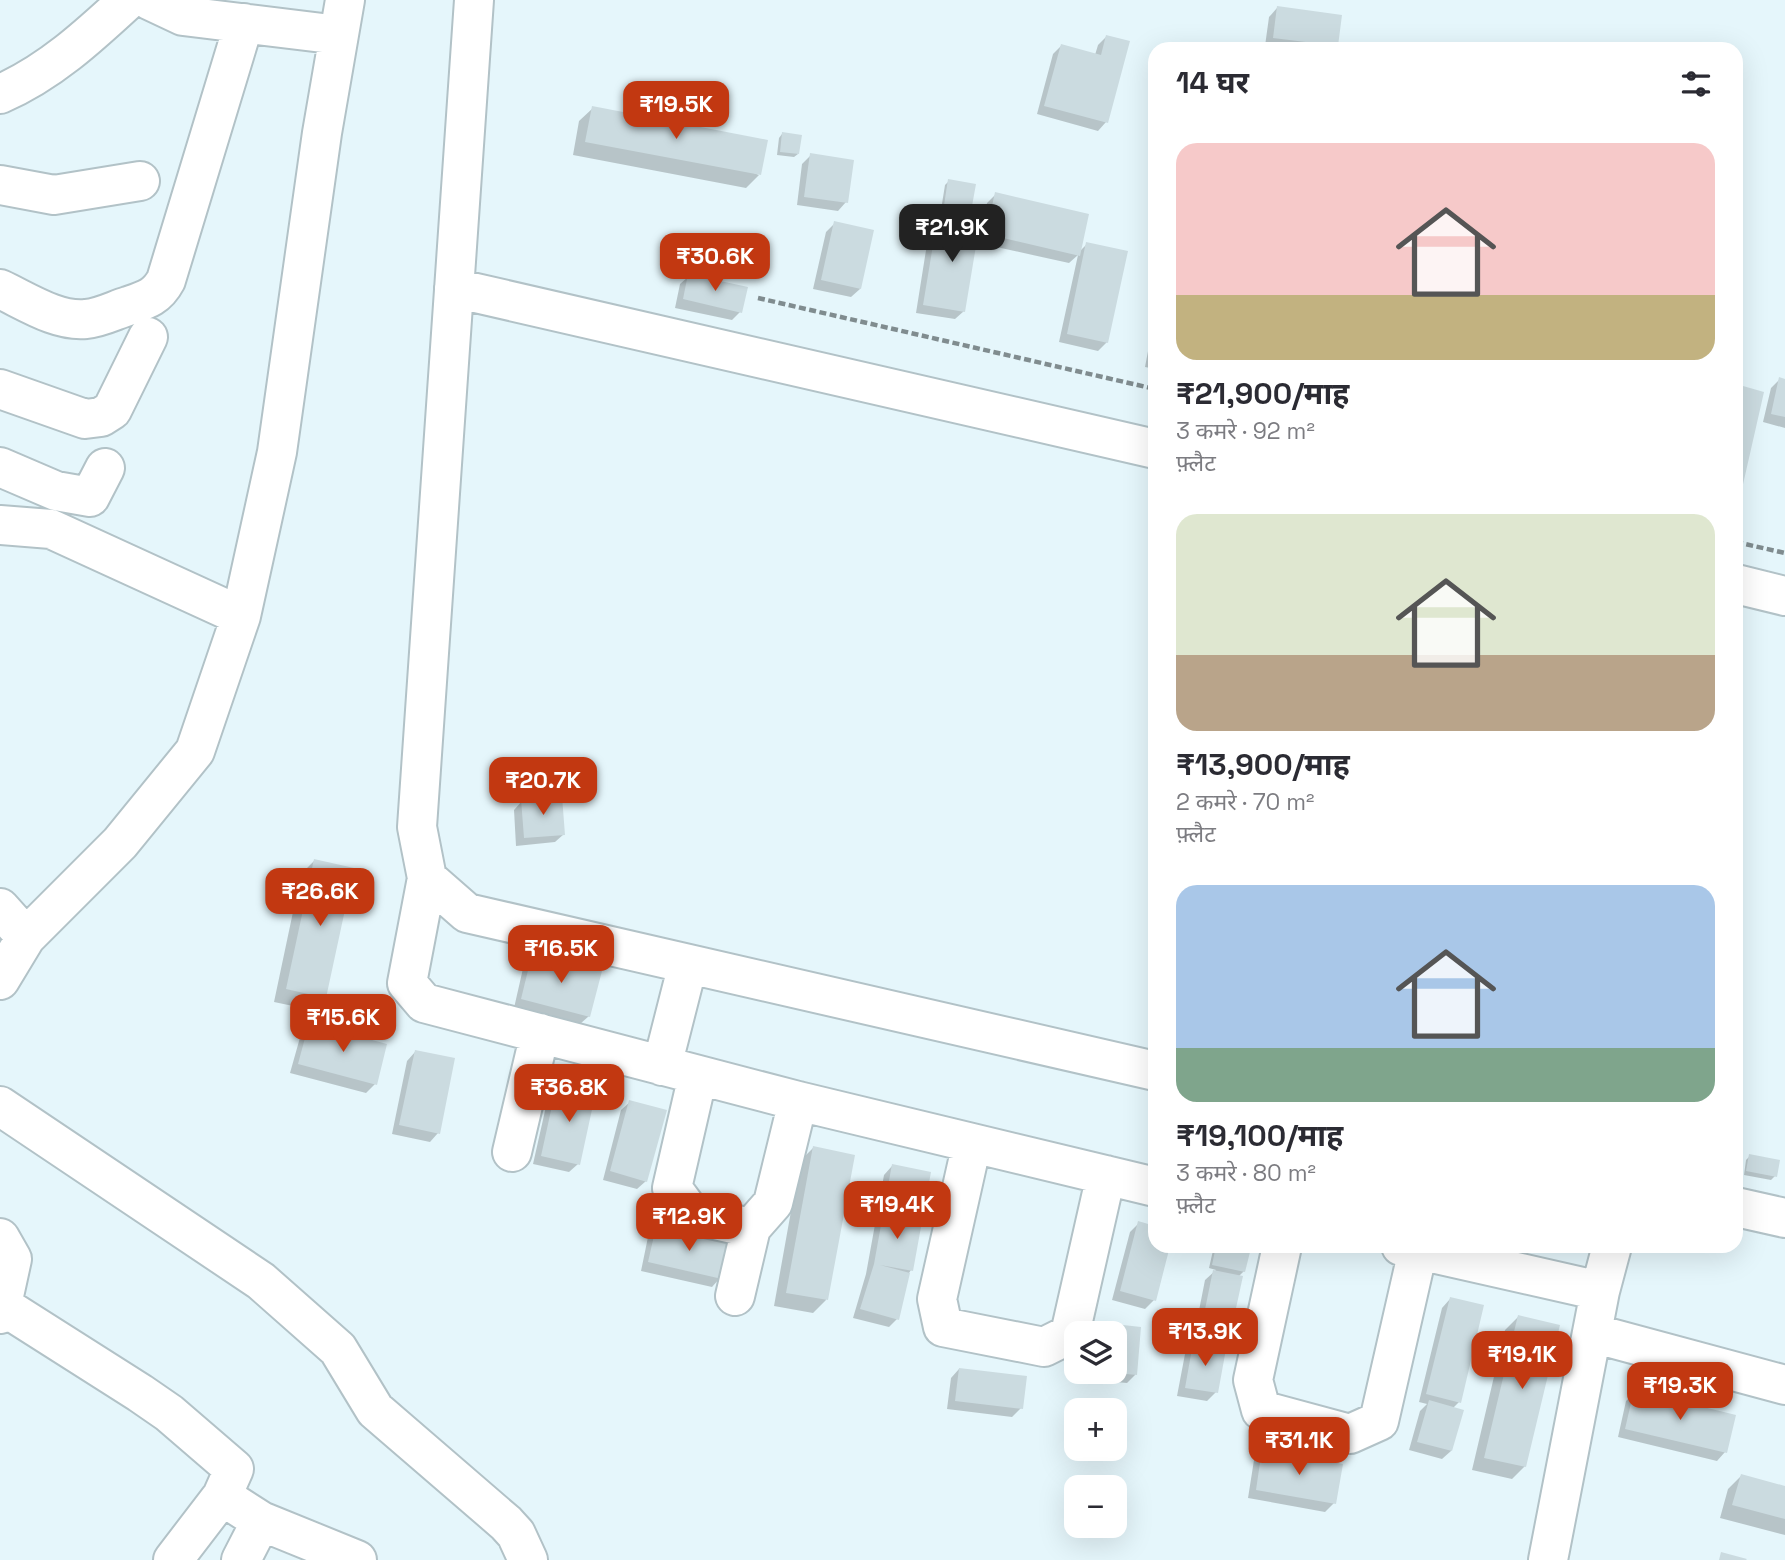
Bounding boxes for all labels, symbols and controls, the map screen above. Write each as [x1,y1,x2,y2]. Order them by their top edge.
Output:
text: 14 घर [1176,63,1249,102]
icon: filters [1677,65,1715,103]
pin: ₹19.5K [619,82,733,141]
text: ₹19.5K [639,89,713,119]
icon: home [1383,189,1509,315]
pin: ₹21.9K [895,204,1009,264]
text: ₹21.9K [915,212,989,242]
pin: ₹30.6K [658,233,772,293]
text: ₹30.6K [676,241,754,271]
text: ₹21,900/माह [1176,374,1349,413]
text: 3 कमरे · 92 m² [1176,416,1315,446]
text: फ़्लैट [1176,448,1216,478]
icon: home [1383,560,1509,686]
text: ₹13,900/माह [1176,745,1350,784]
pin: ₹20.7K [486,758,600,817]
text: ₹20.7K [505,765,581,795]
text: 2 कमरे · 70 m² [1176,787,1314,817]
text: फ़्लैट [1176,819,1216,849]
pin: ₹26.6K [263,869,377,928]
text: ₹26.6K [281,876,359,906]
pin: ₹16.5K [504,926,618,985]
icon: home [1383,931,1509,1057]
text: ₹16.5K [524,933,598,963]
pin: ₹15.6K [286,995,400,1054]
text: ₹15.6K [306,1002,380,1032]
pin: ₹36.8K [512,1064,626,1124]
text: ₹36.8K [530,1072,608,1102]
text: ₹19,100/माह [1176,1116,1343,1155]
text: 3 कमरे · 80 m² [1176,1158,1316,1188]
pin: ₹19.4K [840,1182,954,1241]
text: ₹19.4K [860,1189,934,1219]
text: फ़्लैट [1176,1190,1216,1220]
pin: ₹12.9K [632,1194,746,1253]
text: ₹12.9K [652,1201,726,1231]
pin: ₹13.9K [1148,1308,1262,1368]
text: ₹13.9K [1168,1316,1242,1346]
map controls [1064,1321,1127,1538]
button: layers [1064,1321,1127,1384]
pin: ₹19.1K [1465,1332,1579,1391]
text: ₹19.1K [1487,1339,1557,1369]
pin: ₹19.3K [1623,1362,1737,1422]
text: ₹19.3K [1643,1370,1717,1400]
button: + [1064,1398,1127,1461]
pin: ₹31.1K [1242,1418,1356,1477]
text: ₹31.1K [1265,1425,1333,1455]
button: − [1064,1475,1127,1538]

